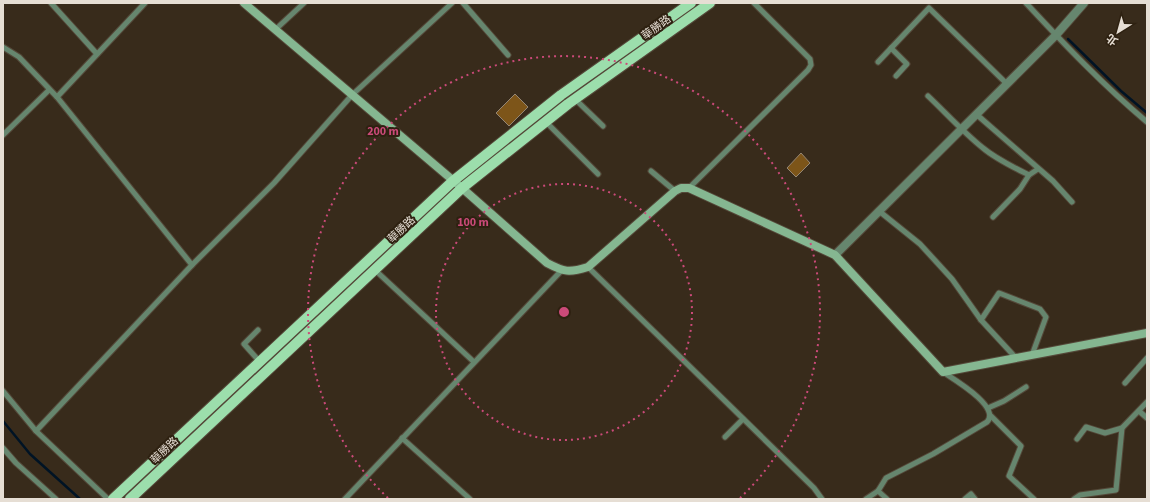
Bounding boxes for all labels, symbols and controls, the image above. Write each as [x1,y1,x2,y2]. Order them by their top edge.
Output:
street label: 華勝路 [639,12,674,43]
north arrow [1098,12,1138,52]
text: 北 [1103,30,1121,49]
text: 200 m [367,123,399,140]
street label: 華勝路 [384,213,419,246]
text: 100 m [457,214,489,231]
centre of rings [557,305,571,319]
street label: 華勝路 [147,434,182,467]

